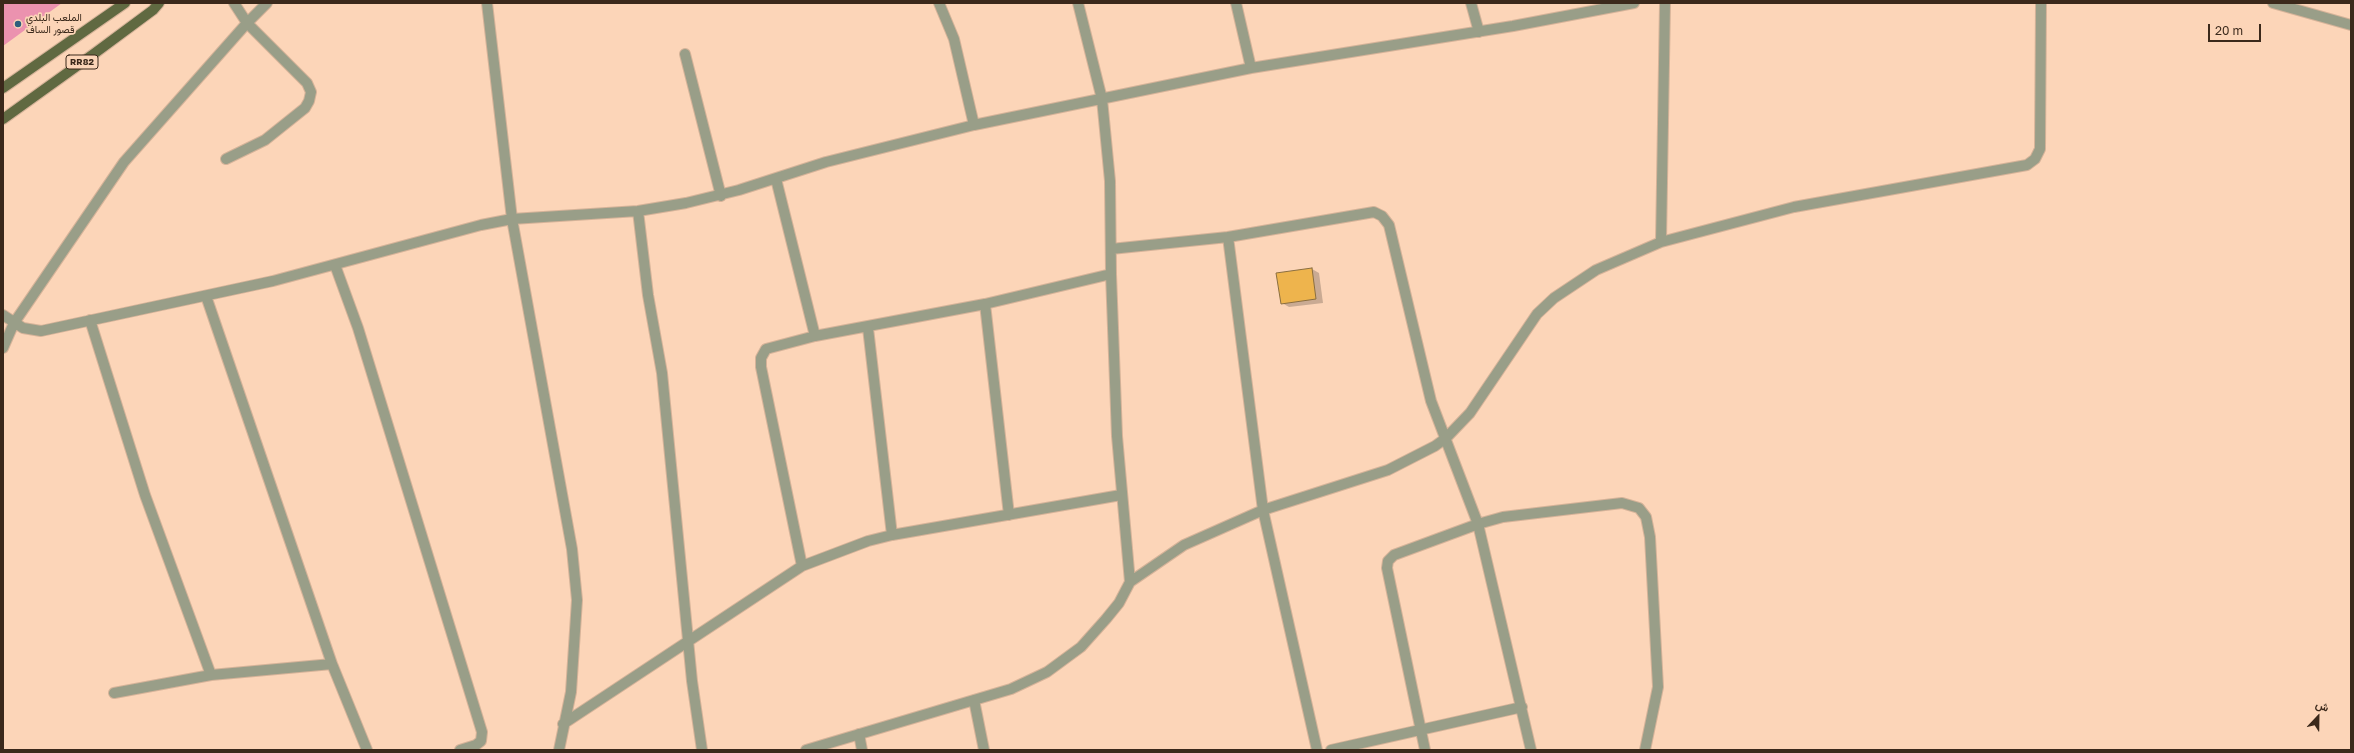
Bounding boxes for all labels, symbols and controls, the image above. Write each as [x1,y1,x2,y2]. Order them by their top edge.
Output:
place label: الملعب البلدي قصور الساف [26,12,82,36]
scale bar [2210,16,2263,42]
marker: الملعب البلدي قصور الساف [13,19,23,29]
text: 20 m [2215,23,2243,38]
road number: RR82 [66,55,98,69]
north arrow [2298,697,2338,737]
text: ش [2314,697,2331,714]

